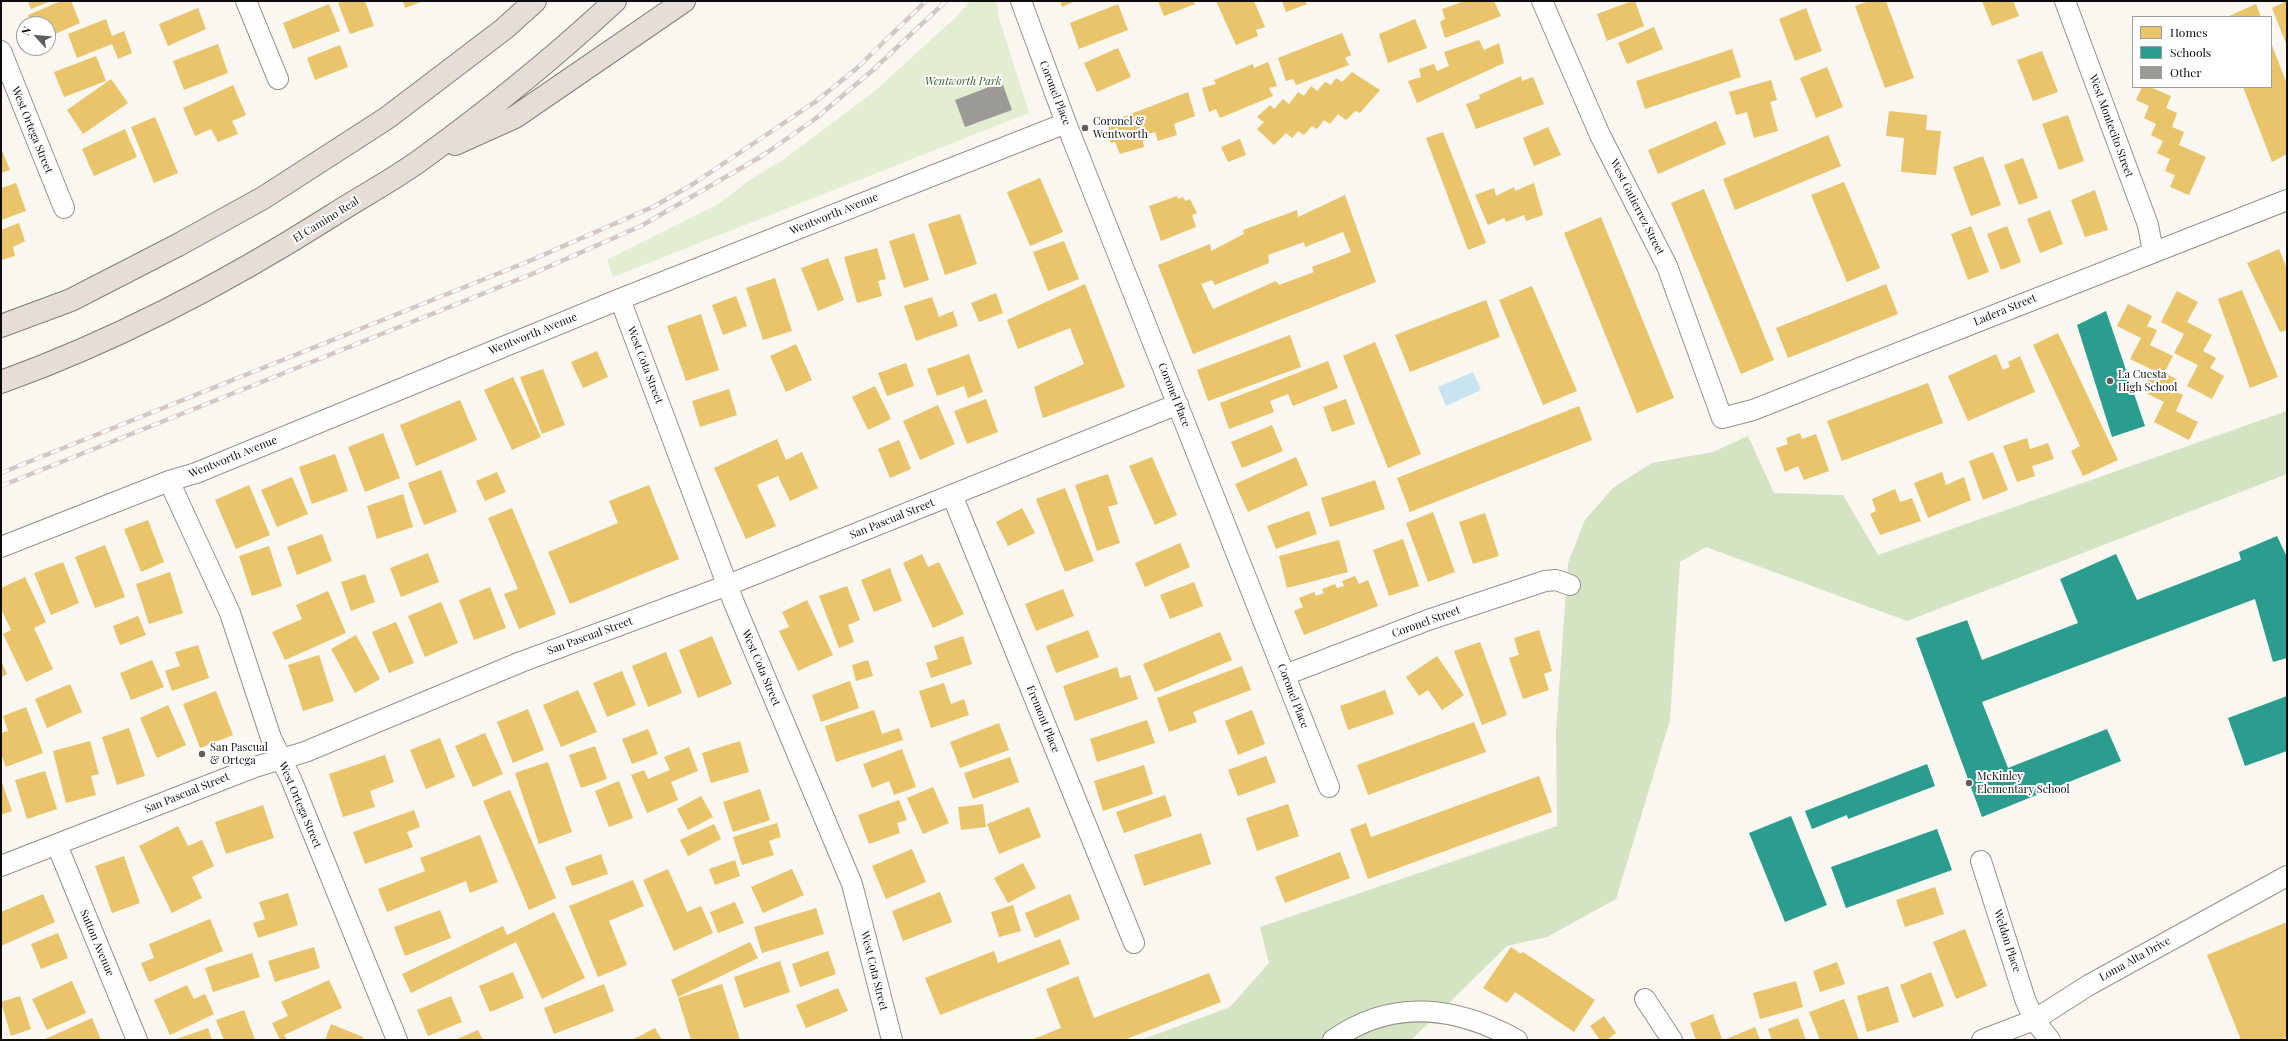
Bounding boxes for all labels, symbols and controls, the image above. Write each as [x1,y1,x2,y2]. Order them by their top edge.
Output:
north arrow [16,16,56,56]
legend [2132,16,2272,88]
text: N [17,24,34,38]
text: Homes [2170,24,2208,40]
text: Schools [2170,44,2211,60]
street label: Coronel Place [1037,59,1073,127]
text: Other [2170,64,2202,80]
street label: West Montecito Street [2086,73,2136,179]
park label: Wentworth Park [925,75,1001,89]
street label: West Ortega Street [9,85,55,175]
place label: Coronel & Wentworth [1093,115,1148,141]
marker: Coronel & Wentworth [1080,123,1090,133]
street label: West Gutierrez Street [1607,157,1667,257]
street label: Wentworth Avenue [788,190,880,238]
street label: El Camino Real [291,194,361,246]
street label: Ladera Street [1972,291,2038,329]
street label: Wentworth Avenue [487,310,579,358]
street label: West Cota Street [624,325,666,405]
street label: Coronel Place [1155,361,1193,429]
place label: La Cuesta High School [2118,368,2177,394]
marker: La Cuesta High School [2105,376,2115,386]
street label: Wentworth Avenue [187,433,279,481]
street label: San Pascual Street [848,496,936,542]
street label: Coronel Street [1390,604,1462,640]
street label: San Pascual Street [545,614,635,658]
street label: West Cota Street [739,628,783,708]
street label: Coronel Place [1275,662,1311,730]
street label: Fremont Place [1024,683,1062,755]
place label: San Pascual & Ortega [210,741,268,767]
marker: San Pascual & Ortega [197,749,207,759]
street label: West Ortega Street [276,760,324,850]
street label: San Pascual Street [143,770,231,816]
place label: McKinley Elementary School [1977,770,2070,796]
marker: McKinley Elementary School [1964,778,1974,788]
street label: Sutton Avenue [77,908,117,978]
street label: Weldon Place [1991,908,2023,974]
street label: West Cota Street [858,930,890,1012]
street label: Loma Alta Drive [2097,934,2173,984]

